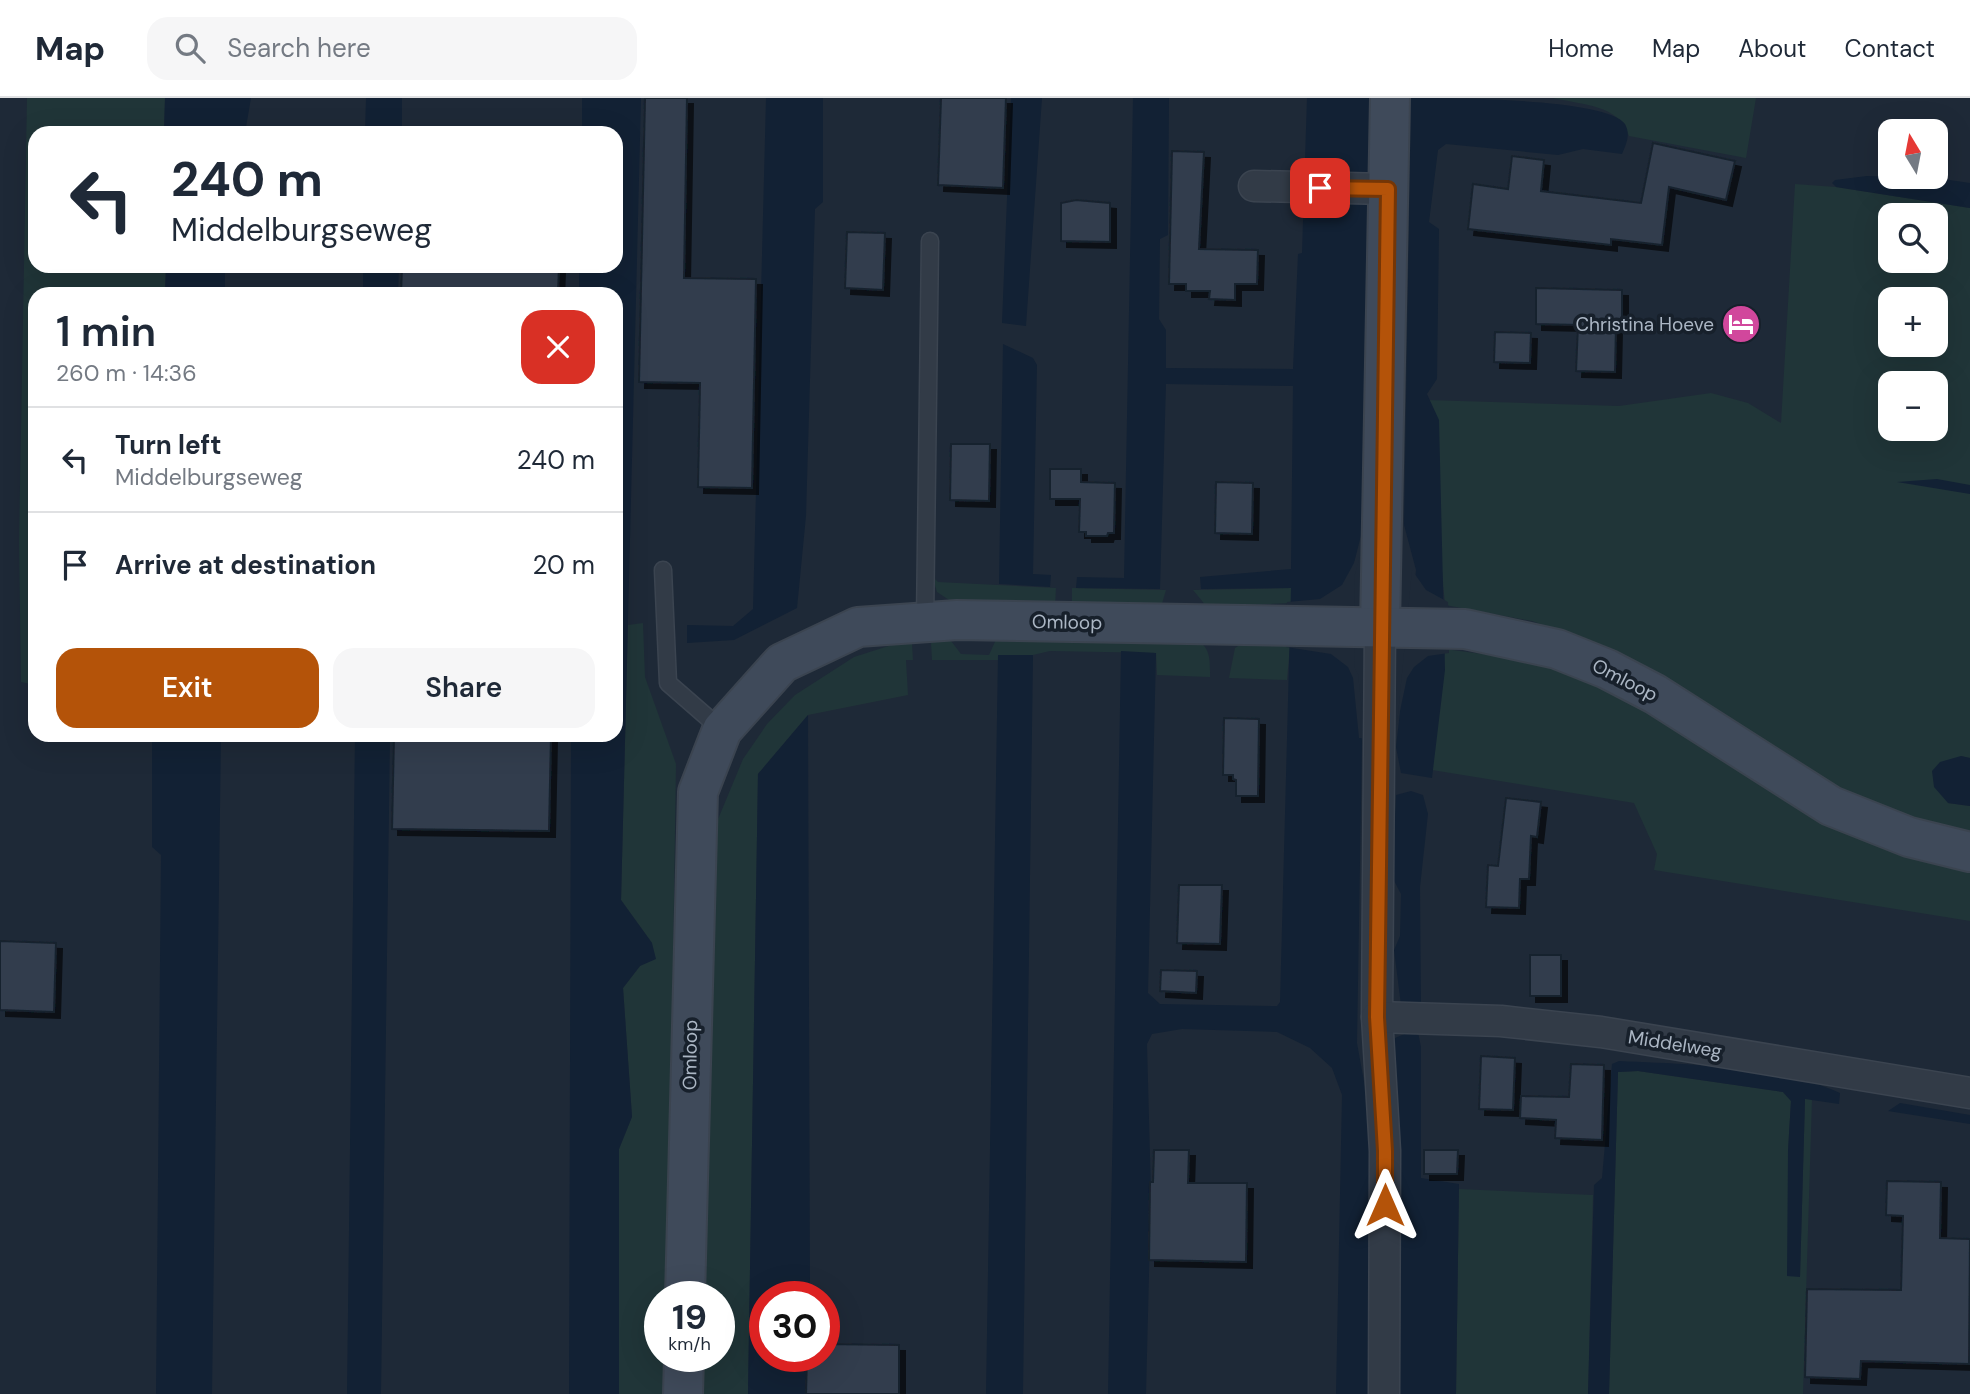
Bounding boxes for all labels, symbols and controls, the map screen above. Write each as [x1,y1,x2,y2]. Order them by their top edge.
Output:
search box [147,17,637,80]
text: Map [35,27,105,70]
icon: search [171,29,209,67]
text: Search here [227,31,371,65]
text: Home [1548,33,1614,64]
text: Map [1652,33,1700,64]
text: About [1738,33,1807,64]
text: Contact [1845,33,1935,64]
north arrow [1878,119,1948,189]
map controls [1878,119,1948,441]
text: 240 m [171,147,323,211]
icon: left [56,154,147,245]
pin [1290,158,1350,218]
icon: arrive [1301,169,1339,207]
button: search [1878,203,1948,273]
text: Middelburgseweg [171,209,432,251]
button: + [1878,287,1948,357]
hotel icon: Christina Hoeve [1720,303,1762,345]
text: 1 min [56,304,156,359]
button: close [521,310,595,384]
place label: Christina Hoeve [1575,312,1714,337]
text: 260 m · 14:36 [56,358,197,388]
button: − [1878,371,1948,441]
text: Turn left [115,428,222,462]
icon: left [56,441,94,479]
text: 240 m [517,443,595,477]
text: Middelburgseweg [115,462,303,492]
icon: arrive [56,546,94,584]
text: Arrive at destination [115,548,376,582]
text: 20 m [532,548,595,582]
street label: Omloop [1032,609,1102,635]
button: Exit [56,648,319,728]
button: Share [333,648,595,728]
street label: Omloop [1588,653,1662,707]
street label: Omloop [677,1020,703,1090]
street label: Middelweg [1626,1024,1724,1064]
position arrow [1348,1168,1422,1242]
speed limit sign: 30 [749,1281,840,1372]
text: 19 [672,1294,707,1340]
text: km/h [668,1332,711,1356]

